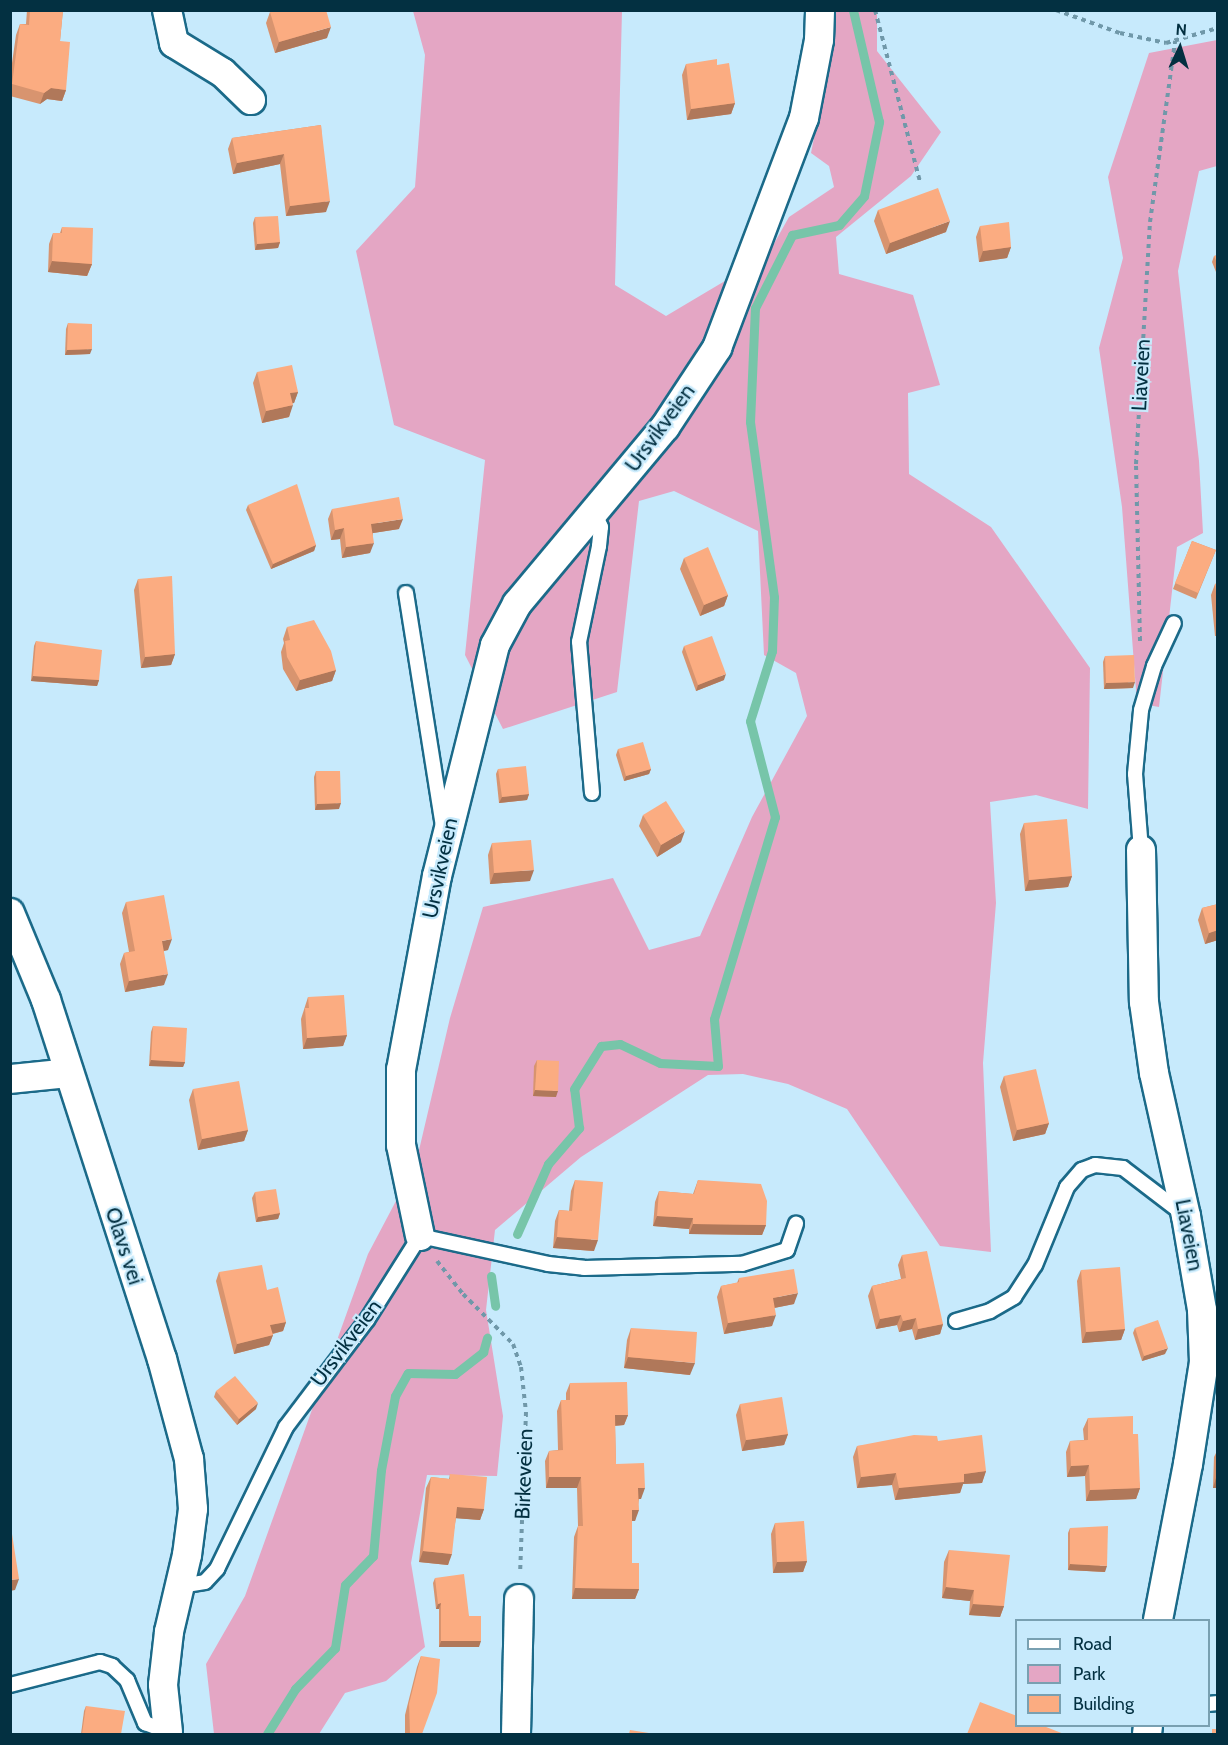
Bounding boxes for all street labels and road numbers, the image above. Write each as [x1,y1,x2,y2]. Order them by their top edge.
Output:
street label: Liaveien [1127,338,1155,412]
street label: Ursvikveien [620,379,700,477]
street label: Ursvikveien [417,815,463,921]
street label: Liaveien [1170,1197,1208,1273]
street label: Olavs vei [100,1204,148,1288]
street label: Ursvikveien [305,1295,387,1391]
street label: Birkeveien [510,1428,538,1520]

